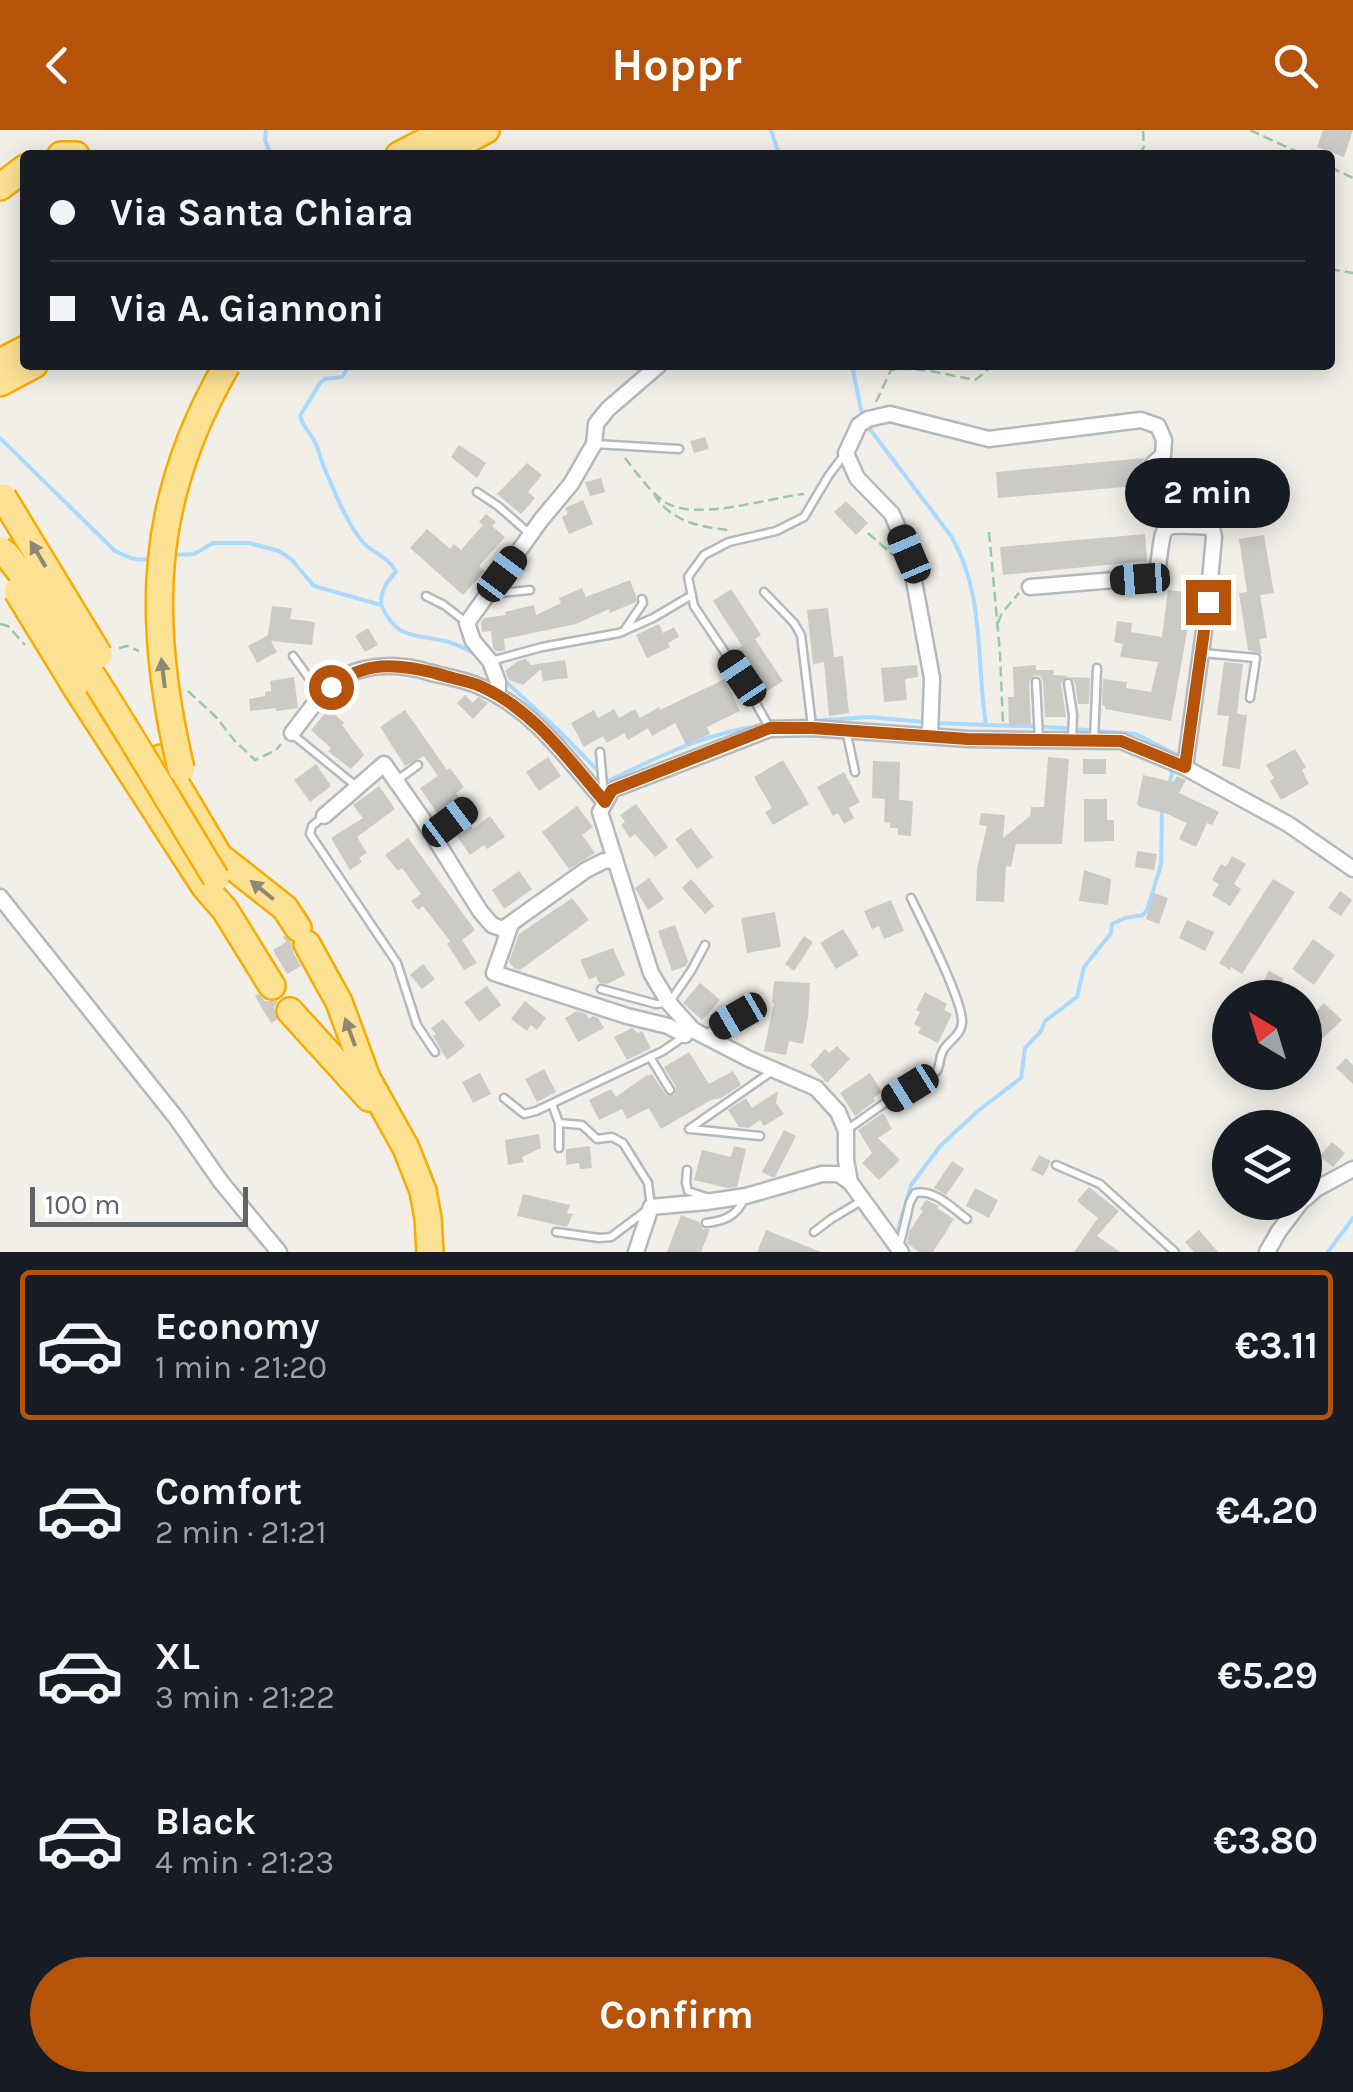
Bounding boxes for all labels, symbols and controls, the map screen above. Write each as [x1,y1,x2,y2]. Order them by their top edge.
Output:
icon: back [30,38,85,93]
icon: search [1268,38,1323,93]
text: Hoppr [612,39,741,91]
text: Via Santa Chiara [110,190,414,235]
text: Via A. Giannoni [110,286,384,331]
callout: 2 min [1126,457,1290,527]
text: 2 min [1163,474,1252,511]
car [883,521,935,587]
one-way arrow [30,540,47,568]
car [472,541,532,607]
car [1109,562,1171,596]
route end [1186,580,1231,625]
car [713,645,771,711]
one-way arrow [155,657,171,689]
route start [309,665,354,710]
car [417,792,483,852]
one-way arrow [249,880,274,901]
north arrow [1212,980,1322,1090]
map controls [1212,980,1322,1220]
car [705,988,771,1044]
one-way arrow [342,1016,357,1046]
car [877,1059,943,1117]
button: layers [1212,1110,1322,1220]
scale bar [30,1182,248,1226]
text: 100 m [45,1188,120,1221]
icon: car [35,1300,125,1390]
text: Economy [155,1304,319,1349]
text: €3.11 [1235,1323,1318,1368]
text: 1 min · 21:20 [155,1349,327,1386]
icon: car [35,1465,125,1555]
text: Comfort [155,1469,302,1514]
text: €4.20 [1216,1488,1318,1533]
text: 2 min · 21:21 [155,1514,326,1551]
icon: car [35,1630,125,1720]
text: XL [155,1634,200,1679]
text: €5.29 [1217,1653,1318,1698]
text: 3 min · 21:22 [155,1679,335,1716]
icon: car [35,1795,125,1885]
text: Black [155,1799,256,1844]
text: €3.80 [1214,1818,1318,1863]
text: 4 min · 21:23 [155,1844,334,1881]
button: Confirm [30,1957,1323,2072]

